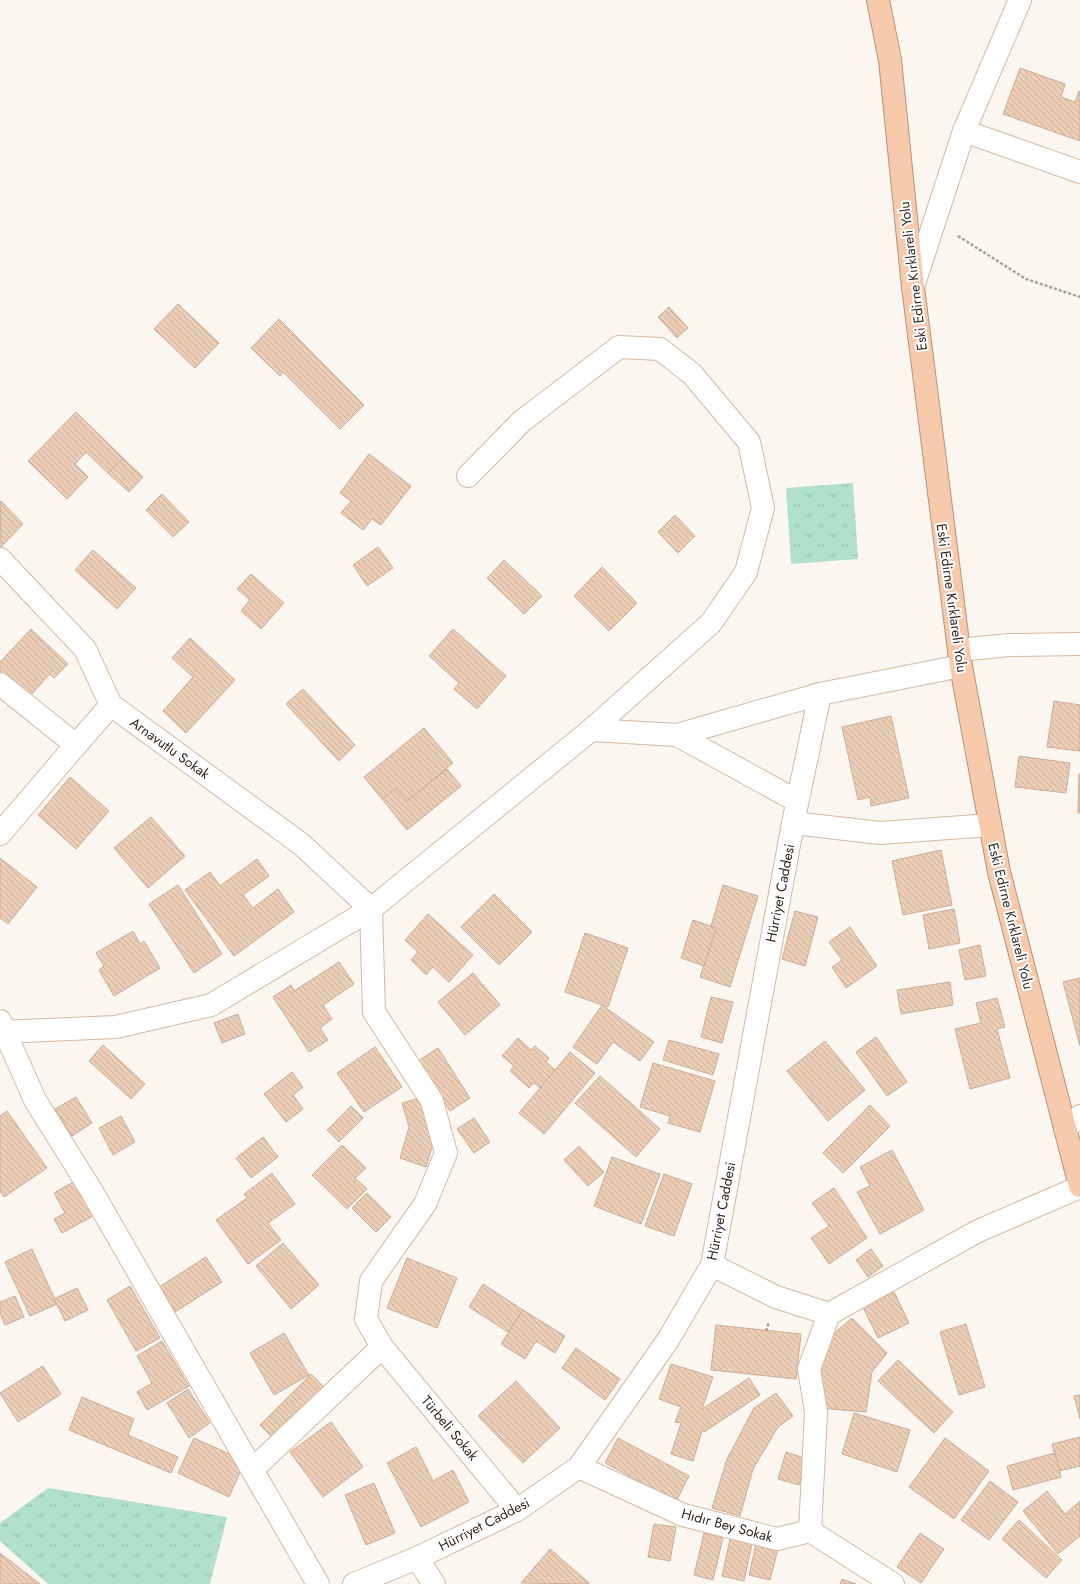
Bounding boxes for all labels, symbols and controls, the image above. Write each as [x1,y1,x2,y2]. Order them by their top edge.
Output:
street label: Eski Edirne Kırklareli Yolu [894,200,932,352]
street label: Eski Edirne Kırklareli Yolu [932,522,972,674]
street label: Arnavutlu Sokak [126,712,215,784]
street label: Eski Edirne Kırklareli Yolu [983,841,1039,991]
street label: Hürriyet Caddesi [761,842,799,944]
street label: Hürriyet Caddesi [702,1160,740,1262]
street label: Türbeli Sokak [417,1391,484,1465]
street label: Hürriyet Caddesi [435,1492,533,1556]
street label: Hıdır Bey Sokak [679,1503,776,1547]

